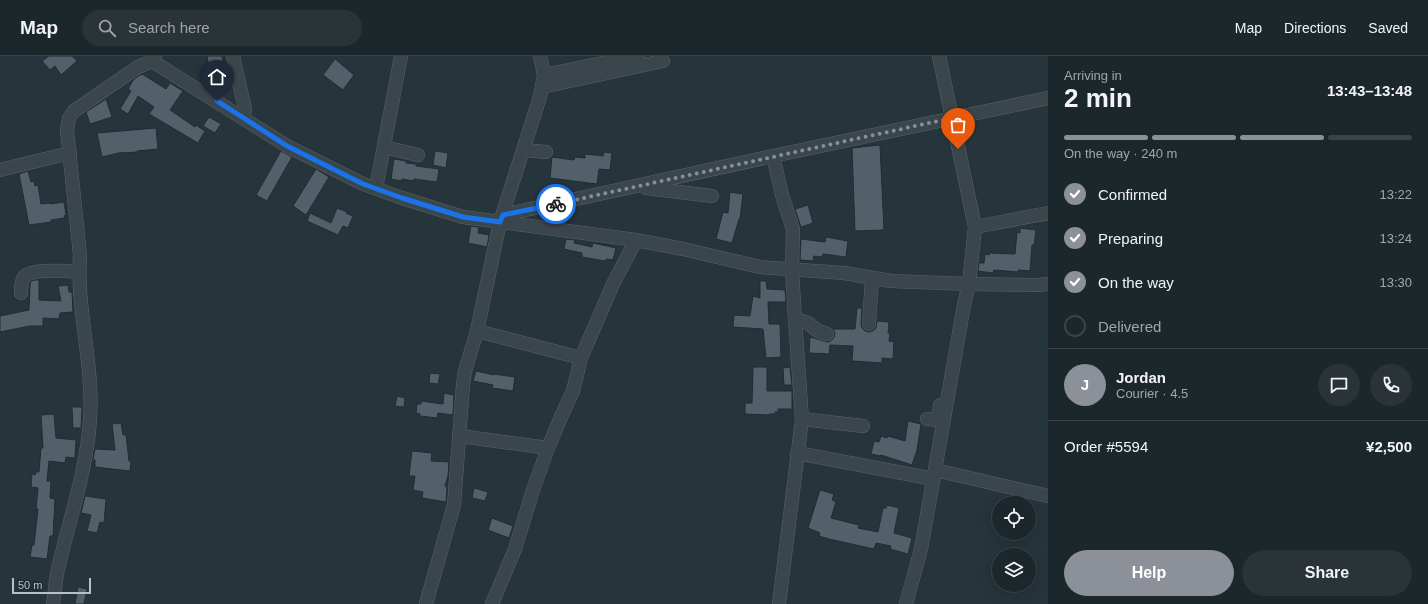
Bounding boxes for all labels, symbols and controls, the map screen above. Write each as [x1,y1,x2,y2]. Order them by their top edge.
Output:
search box [82,10,362,46]
text: Map [20,17,58,38]
icon: search [96,17,118,39]
text: Search here [128,19,210,36]
text: Map [1235,20,1262,36]
text: Directions [1284,20,1346,36]
text: Saved [1368,20,1408,36]
pin [200,60,234,101]
icon: home [206,66,228,88]
text: Arriving in [1064,68,1122,83]
text: 13:43–13:48 [1327,82,1412,99]
text: 2 min [1064,83,1132,113]
pin [941,108,975,149]
icon: bag [947,114,969,136]
text: On the way · 240 m [1064,146,1177,161]
icon: check [1064,183,1086,205]
courier [536,184,576,224]
text: Confirmed [1098,186,1167,203]
text: 13:22 [1379,187,1412,202]
icon: bike [545,193,567,215]
icon: check [1064,227,1086,249]
text: Preparing [1098,230,1163,247]
text: 13:24 [1379,231,1412,246]
icon: check [1064,271,1086,293]
text: On the way [1098,274,1174,291]
text: 13:30 [1379,275,1412,290]
text: Delivered [1098,318,1161,335]
button: chat [1318,364,1360,406]
button: phone [1370,364,1412,406]
text: Jordan [1116,369,1166,386]
text: J [1081,376,1089,393]
text: Courier · 4.5 [1116,386,1188,401]
text: Order #5594 [1064,438,1148,455]
text: ¥2,500 [1366,438,1412,455]
map controls [992,496,1036,592]
button: locate [992,496,1036,540]
button: layers [992,548,1036,592]
button: Help [1064,550,1234,596]
button: Share [1242,550,1412,596]
scale bar [12,576,91,595]
text: 50 m [18,579,42,591]

